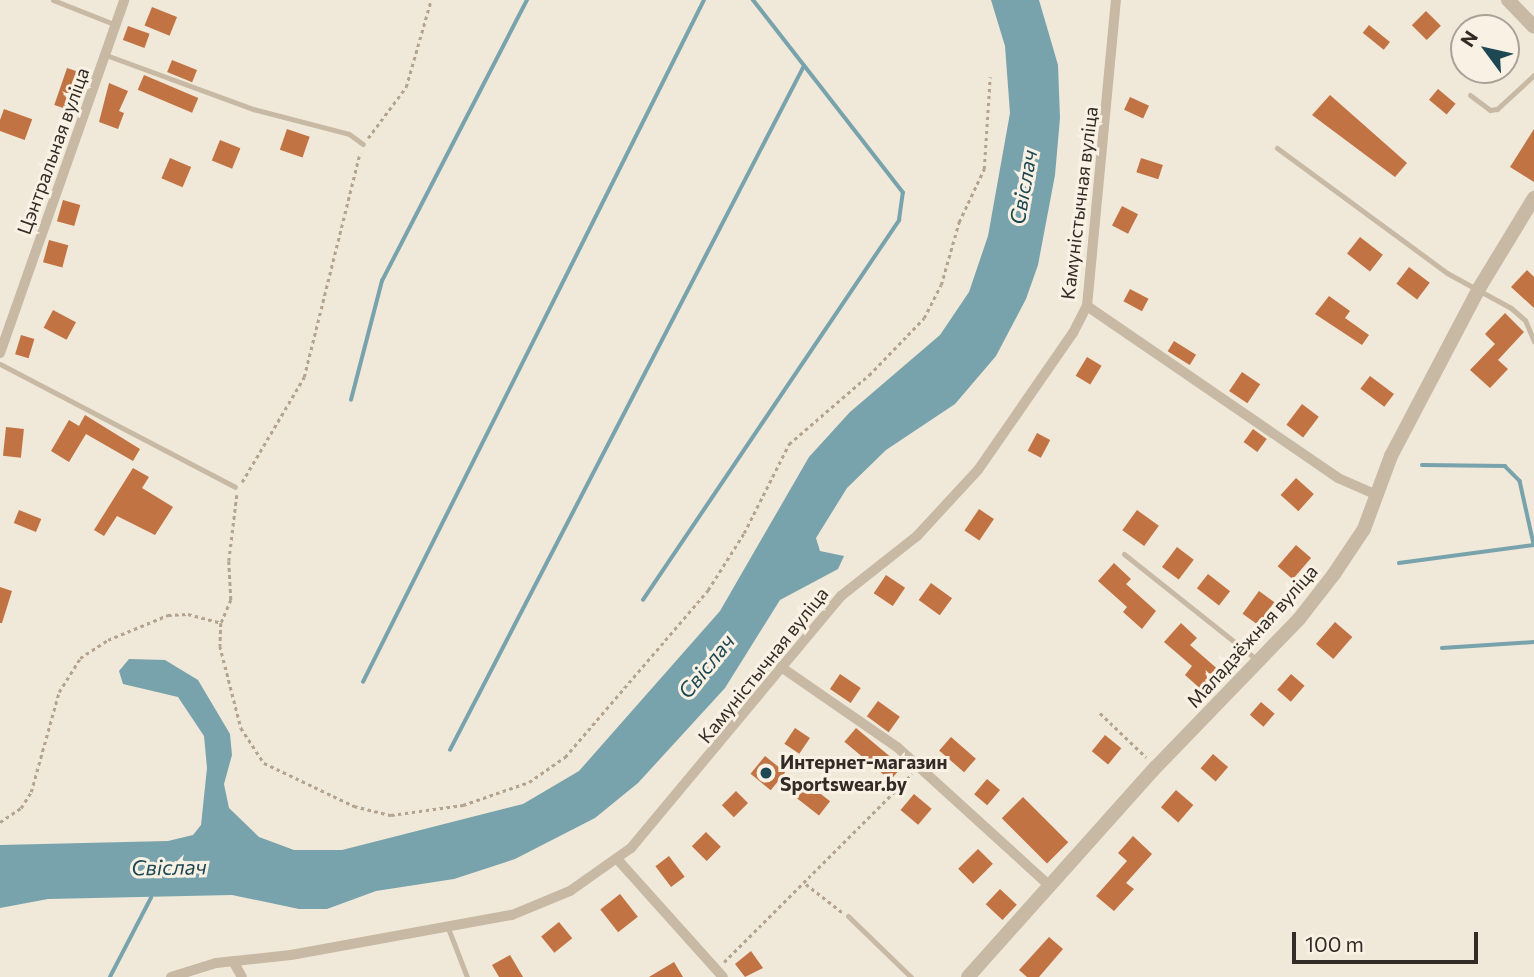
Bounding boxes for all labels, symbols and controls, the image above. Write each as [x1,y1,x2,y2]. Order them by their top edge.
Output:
north arrow [1450,14,1520,84]
text: N [1455,26,1482,51]
street label: Цэнтральная вуліца [12,65,94,237]
street label: Камуністычная вуліца [1056,105,1102,301]
water label: Свіслач [1004,148,1042,226]
street label: Маладзёжная вуліца [1182,560,1322,712]
street label: Камуністычная вуліца [693,582,833,748]
water label: Свіслач [672,629,740,703]
place label: Интернет-магазин Sportswear.by [780,751,947,795]
marker: Интернет-магазин Sportswear.by [758,765,774,781]
water label: Свіслач [131,854,207,880]
scale bar [1296,918,1482,962]
text: 100 m [1305,931,1364,956]

